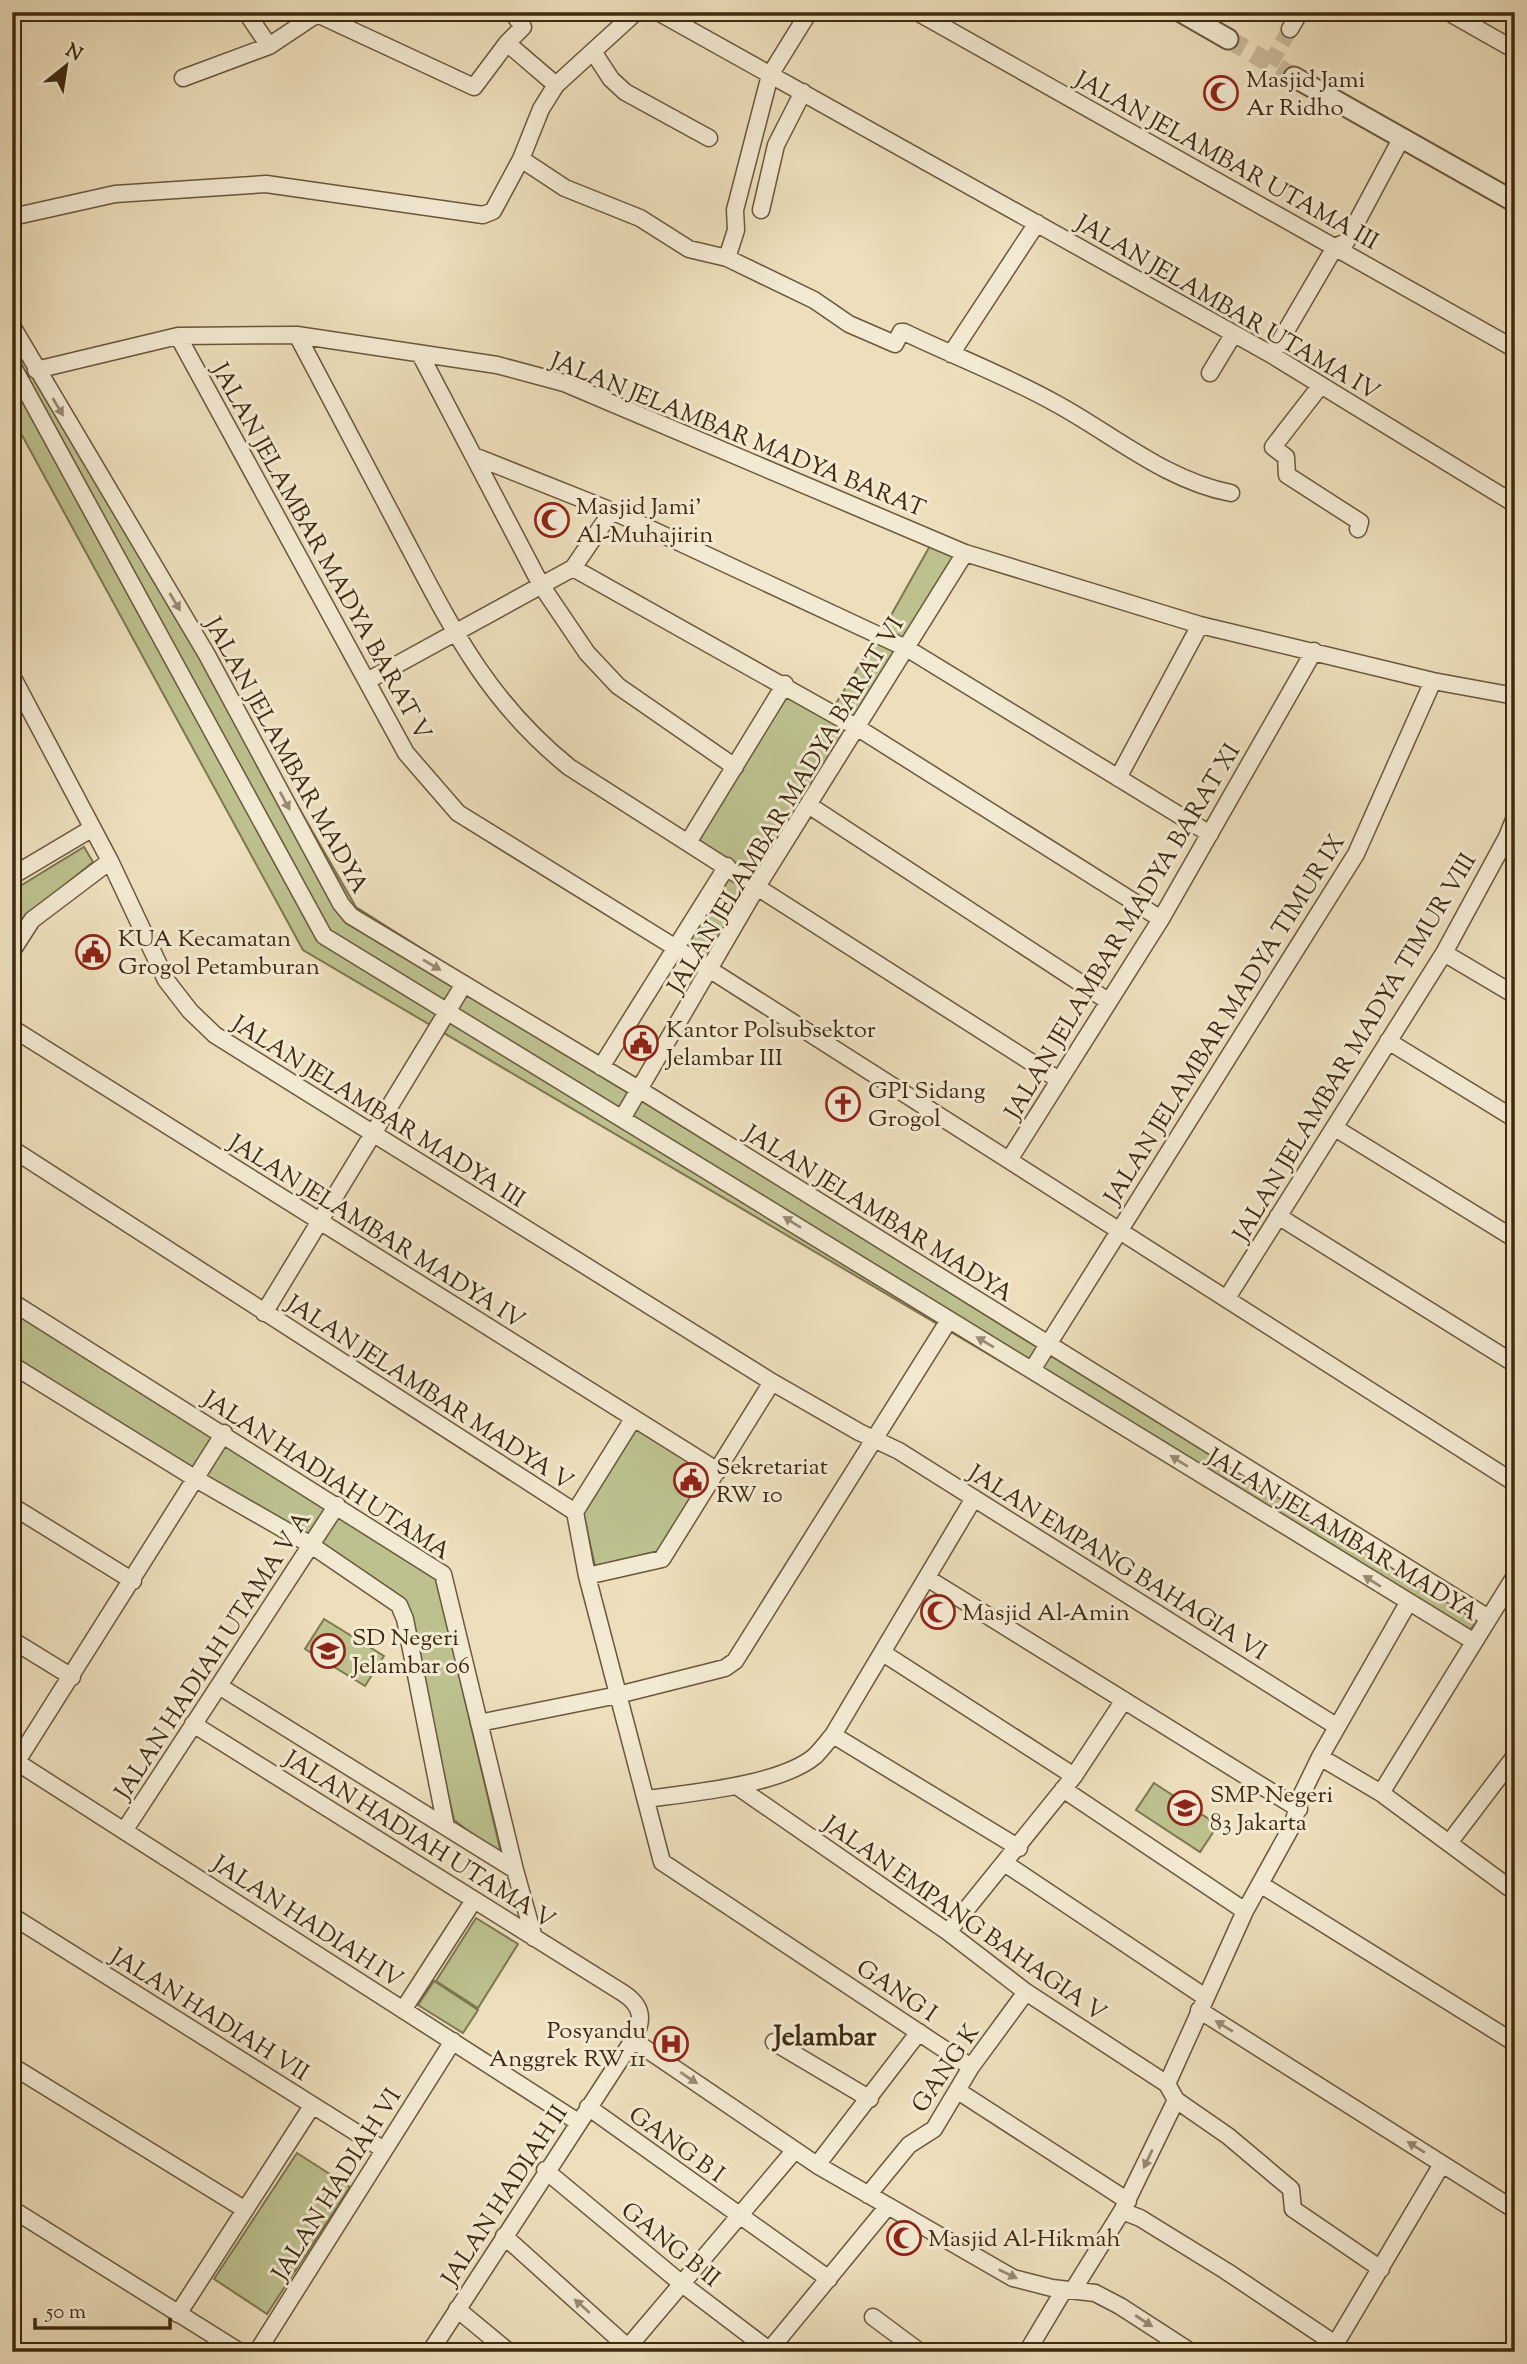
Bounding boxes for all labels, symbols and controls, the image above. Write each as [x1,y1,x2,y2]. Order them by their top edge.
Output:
north arrow [32,32,102,102]
text: N [60,38,87,69]
street label: JALAN JELAMBAR UTAMA III [1066,63,1384,260]
place label: Masjid Jami Ar Ridho [1246,64,1366,126]
mosque icon: Masjid Jami Ar Ridho [1202,74,1240,112]
street label: JALAN JELAMBAR UTAMA IV [1067,206,1385,410]
street label: JALAN JELAMBAR MADYA BARAT [543,344,930,527]
street label: JALAN JELAMBAR MADYA BARAT V [201,356,438,747]
one-way arrow [52,397,64,416]
place label: Masjid Jami' Al-Muhajirin [576,491,714,553]
mosque icon: Masjid Jami' Al-Muhajirin [533,501,571,539]
one-way arrow [169,592,181,611]
street label: JALAN JELAMBAR MADYA [194,610,376,901]
street label: JALAN JELAMBAR MADYA BARAT VI [659,611,913,1003]
street label: JALAN JELAMBAR MADYA BARAT XI [997,738,1250,1128]
one-way arrow [279,791,291,811]
street label: JALAN JELAMBAR MADYA TIMUR IX [1096,828,1354,1214]
street label: JALAN JELAMBAR MADYA TIMUR VIII [1225,847,1486,1251]
place label: KUA Kecamatan Grogol Petamburan [118,923,320,985]
public building icon: KUA Kecamatan Grogol Petamburan [74,933,112,971]
one-way arrow [423,958,442,971]
street label: JALAN JELAMBAR MADYA III [223,1007,531,1217]
place label: Kantor Polsubsektor Jelambar III [664,1014,876,1076]
public building icon: Kantor Polsubsektor Jelambar III [622,1024,660,1062]
place label: GPI Sidang Grogol [868,1075,986,1137]
church icon: GPI Sidang Grogol [824,1085,862,1123]
street label: JALAN JELAMBAR MADYA [735,1117,1019,1312]
street label: JALAN JELAMBAR MADYA IV [219,1126,531,1338]
one-way arrow [782,1215,801,1228]
street label: JALAN JELAMBAR MADYA V [277,1287,579,1499]
one-way arrow [975,1336,994,1348]
street label: JALAN HADIAH UTAMA [194,1383,457,1570]
street label: JALAN JELAMBAR MADYA [1198,1440,1485,1631]
place label: Sekretariat RW 10 [716,1451,828,1513]
one-way arrow [1169,1454,1188,1467]
street label: JALAN EMPANG BAHAGIA VI [959,1456,1273,1670]
public building icon: Sekretariat RW 10 [672,1461,710,1499]
street label: JALAN HADIAH UTAMA V A [106,1505,320,1809]
one-way arrow [1362,1574,1382,1587]
mosque icon: Masjid Al-Amin [919,1593,957,1631]
place label: Masjid Al-Amin [962,1597,1130,1631]
place label: SD Negeri Jelambar 06 [350,1622,470,1684]
school or university icon: SD Negeri Jelambar 06 [309,1632,347,1670]
street label: JALAN HADIAH UTAMA V [275,1742,561,1938]
place label: SMP Negeri 83 Jakarta [1210,1779,1333,1841]
school or university icon: SMP Negeri 83 Jakarta [1166,1789,1204,1827]
street label: JALAN EMPANG BAHAGIA V [814,1807,1112,2031]
street label: JALAN HADIAH IV [203,1847,409,1997]
street label: JALAN HADIAH VII [101,1940,315,2091]
street label: GANG I [849,1952,943,2031]
place label: Posyandu Anggrek RW 11 [489,2015,646,2077]
district label: Jelambar [772,2018,877,2058]
street label: GANG K [904,2018,989,2120]
one-way arrow [1214,2019,1233,2032]
hospital icon: Posyandu Anggrek RW 11 [652,2025,690,2063]
one-way arrow [680,2071,698,2085]
street label: JALAN HADIAH VI [264,2082,411,2289]
street label: JALAN HADIAH II [433,2099,577,2295]
street label: GANG B I [621,2099,731,2192]
one-way arrow [1406,2141,1425,2154]
one-way arrow [1142,2149,1154,2169]
street label: GANG B II [613,2195,727,2296]
mosque icon: Masjid Al-Hikmah [885,2219,923,2257]
place label: Masjid Al-Hikmah [928,2223,1121,2257]
one-way arrow [998,2268,1018,2280]
scale bar [35,2287,170,2331]
text: 50 m [45,2298,86,2328]
one-way arrow [574,2299,591,2314]
one-way arrow [1134,2314,1153,2327]

